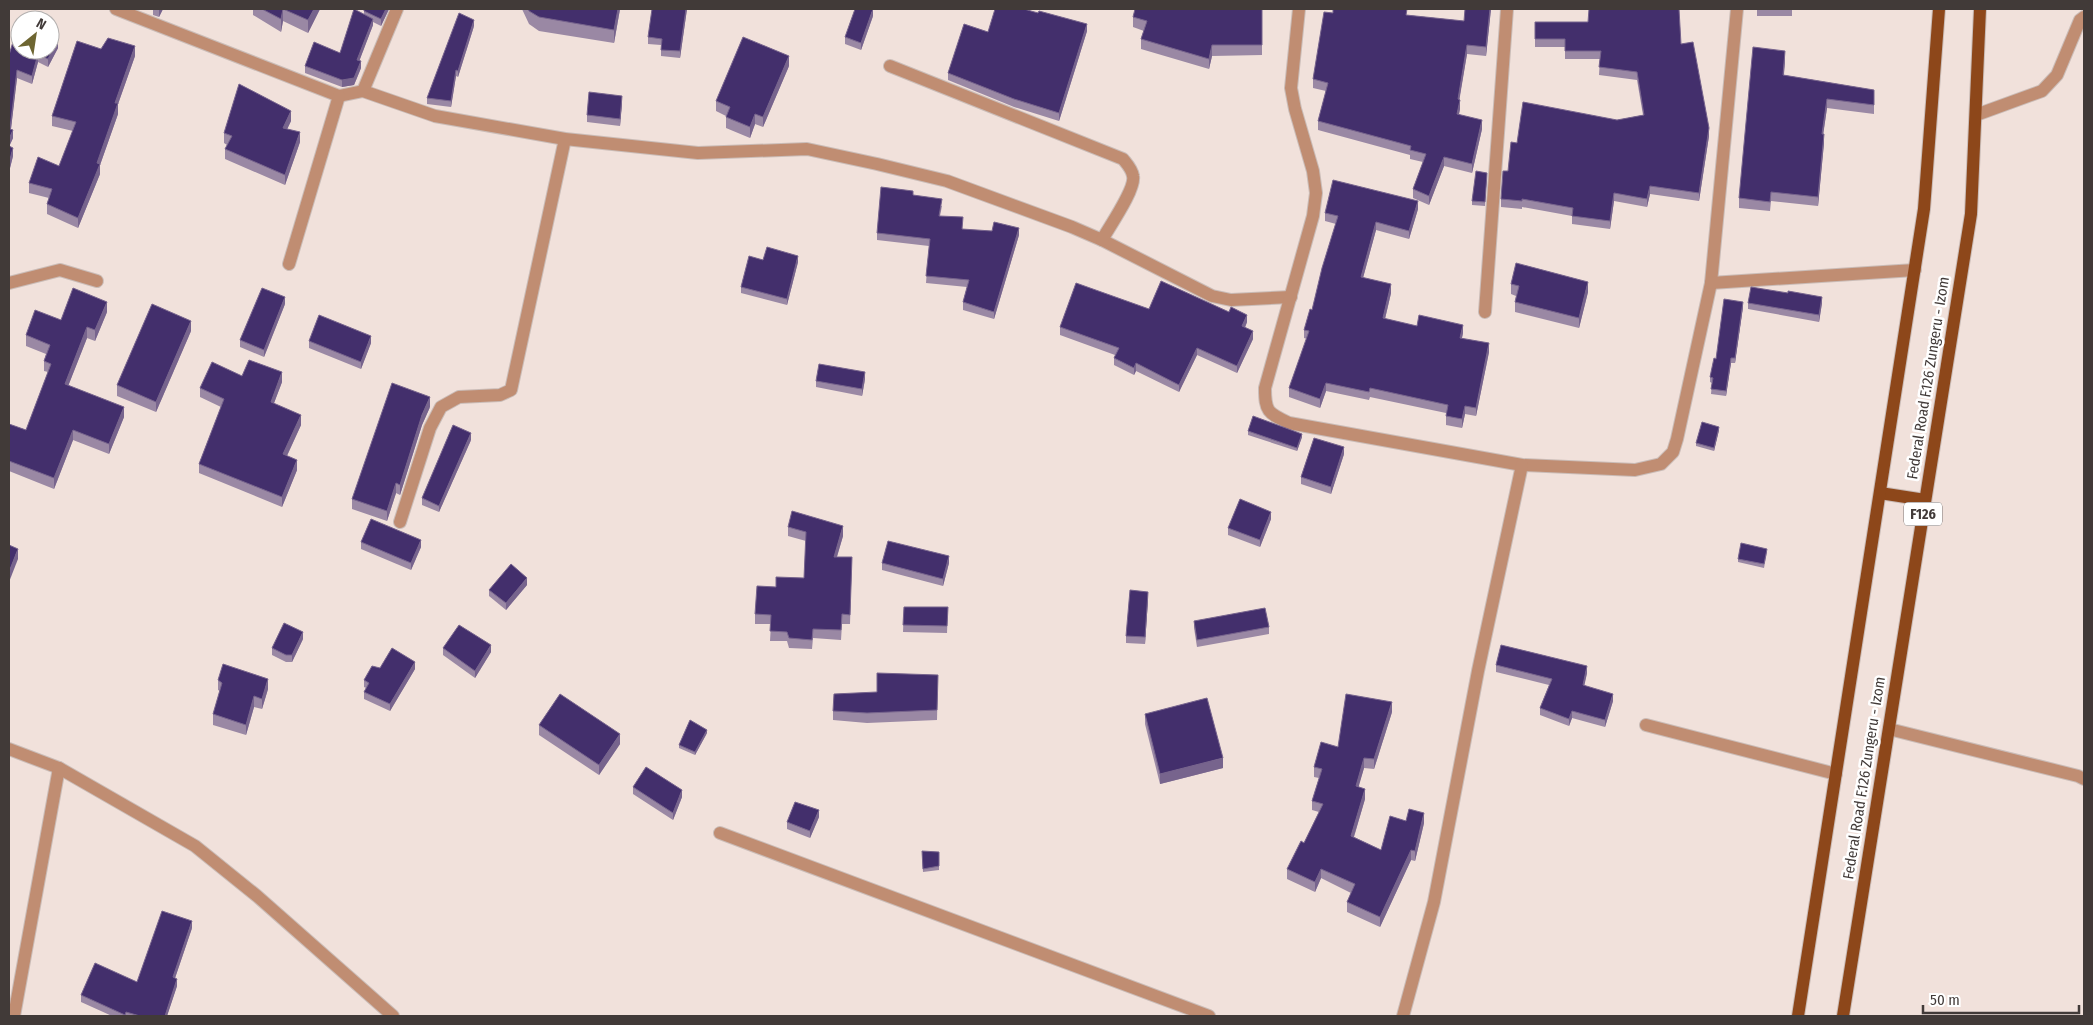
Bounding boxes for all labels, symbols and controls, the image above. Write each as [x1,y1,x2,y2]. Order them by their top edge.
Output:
north arrow [10,10,60,60]
text: N [33,15,49,34]
street label: Federal Road F.126 Zungeru - Izom [1903,275,1953,481]
road number: F126 [1904,502,1942,526]
street label: Federal Road F.126 Zungeru - Izom [1839,675,1889,881]
scale bar [1923,982,2079,1014]
text: 50 m [1930,991,1960,1009]

